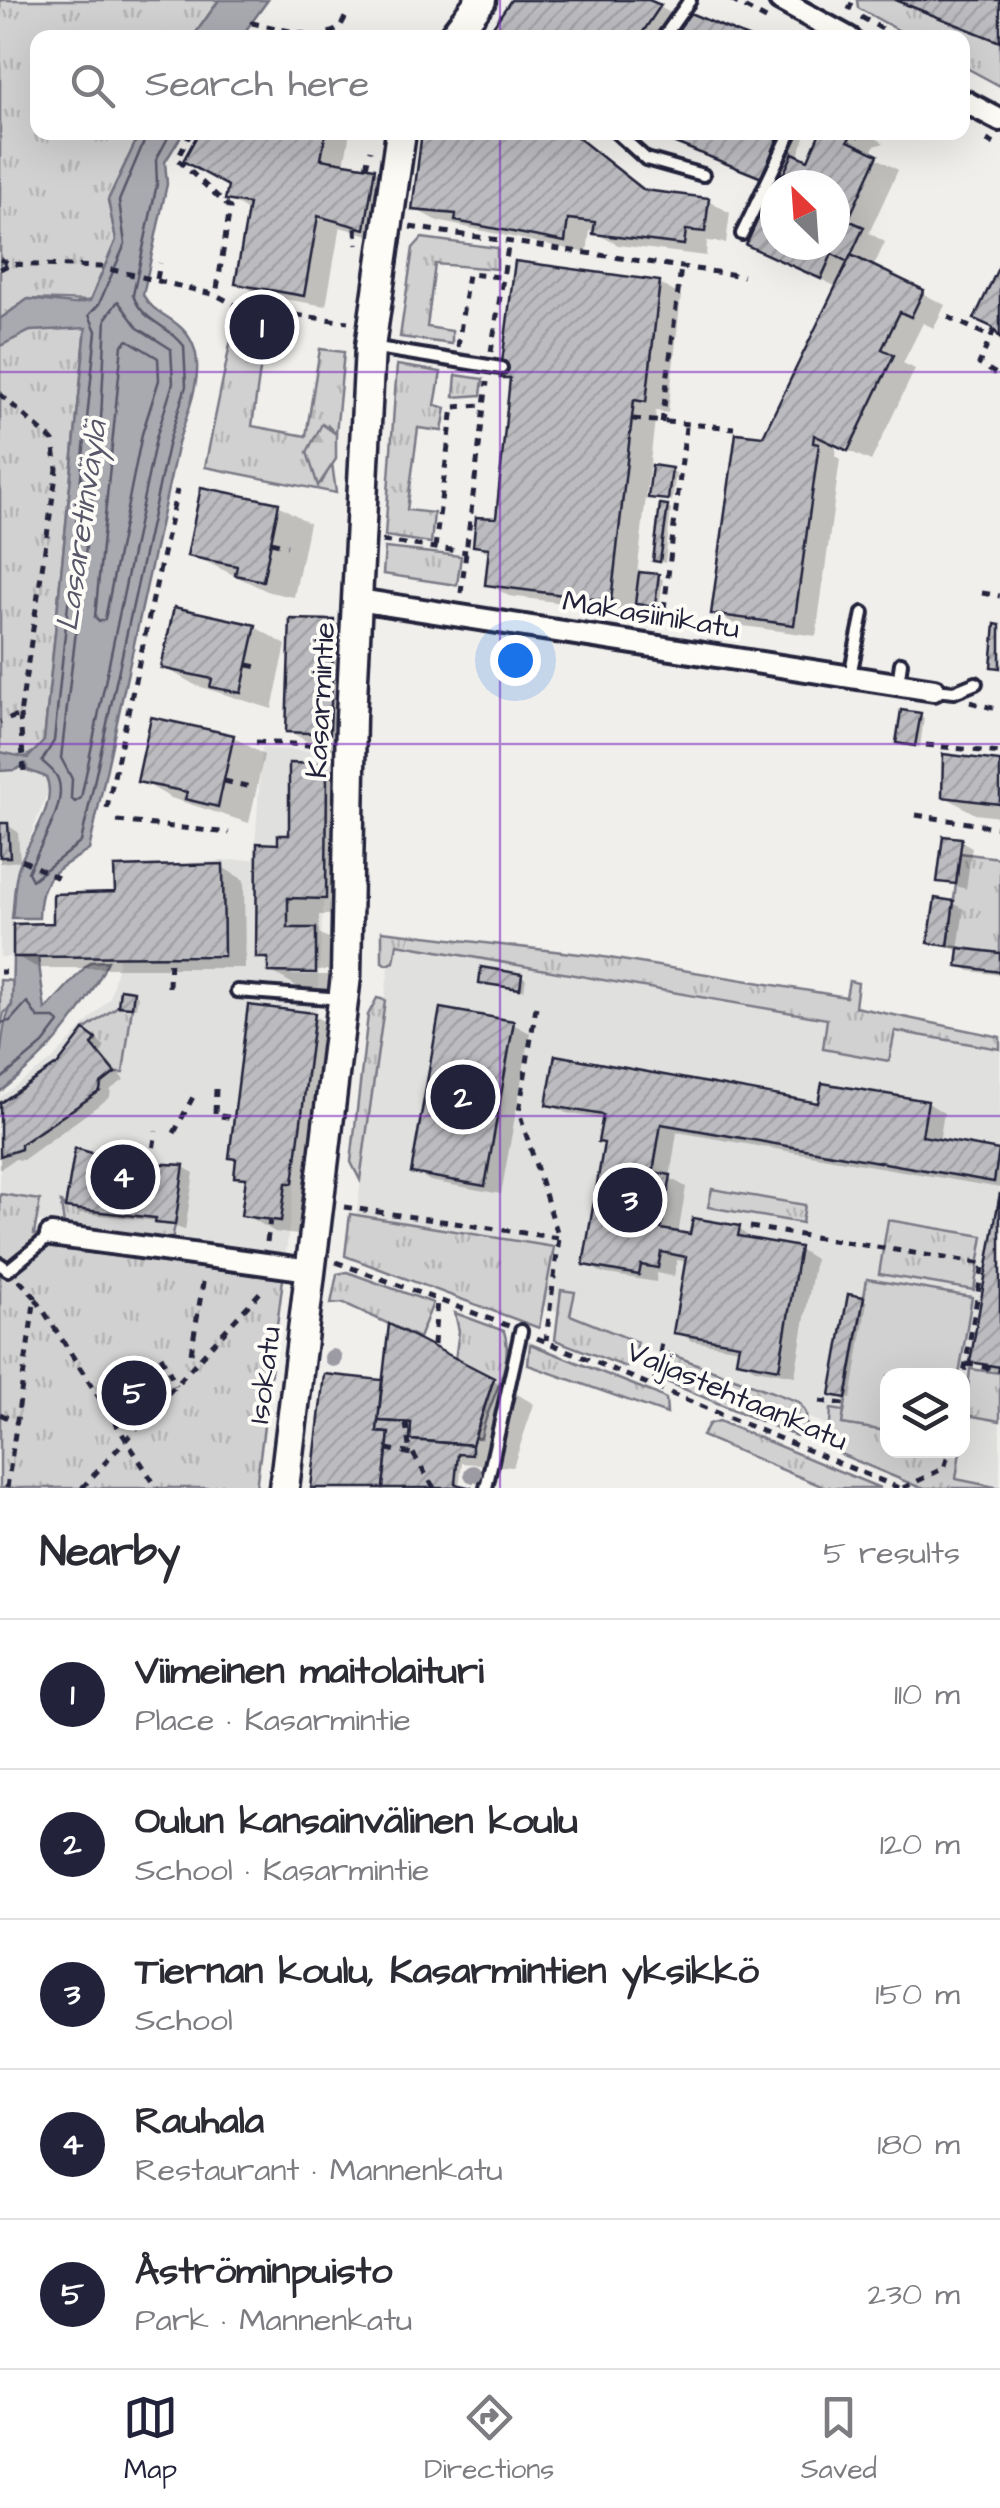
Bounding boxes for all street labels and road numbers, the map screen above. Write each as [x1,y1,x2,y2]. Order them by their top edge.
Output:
street label: Makasiinikatu [560,580,742,650]
street label: Kasarmintie [296,621,346,779]
street label: Isokatu [238,1324,292,1426]
street label: Valjastehtaankatu [620,1330,854,1462]

